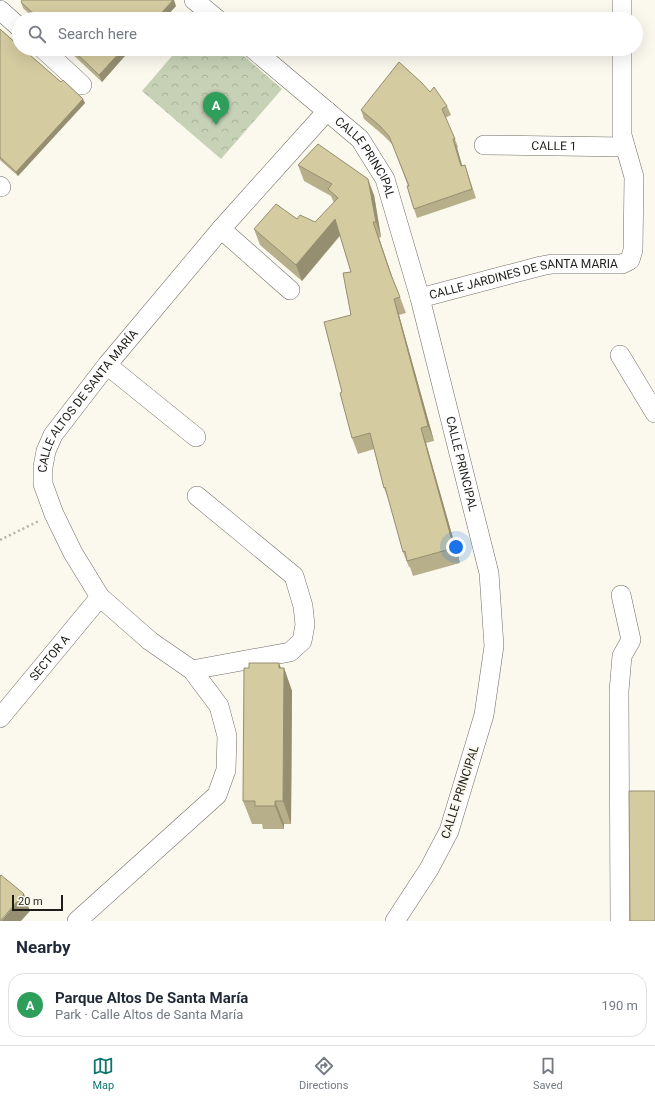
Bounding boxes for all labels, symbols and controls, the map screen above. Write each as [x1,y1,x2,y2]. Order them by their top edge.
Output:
search box [12,12,643,56]
icon: search [26,23,48,45]
text: Search here [58,25,137,43]
pin: A [203,92,229,125]
street label: CALLE PRINCIPAL [332,114,397,200]
street label: CALLE 1 [531,139,577,153]
street label: CALLE JARDINES DE SANTA MARIA [428,257,618,302]
street label: CALLE ALTOS DE SANTA MARÍA [36,326,141,473]
street label: CALLE PRINCIPAL [443,415,480,513]
your location [446,537,466,557]
street label: SECTOR A [27,632,73,684]
street label: CALLE PRINCIPAL [438,743,482,840]
scale bar [12,893,63,912]
text: 20 m [18,895,43,908]
text: Nearby [16,937,71,957]
text: Parque Altos De Santa María [55,989,248,1007]
text: A [26,998,34,1013]
text: 190 m [601,998,638,1013]
text: Park · Calle Altos de Santa María [55,1007,243,1022]
tab: Map [92,1055,114,1092]
tab: Directions [299,1055,348,1092]
tab: Saved [533,1055,563,1092]

